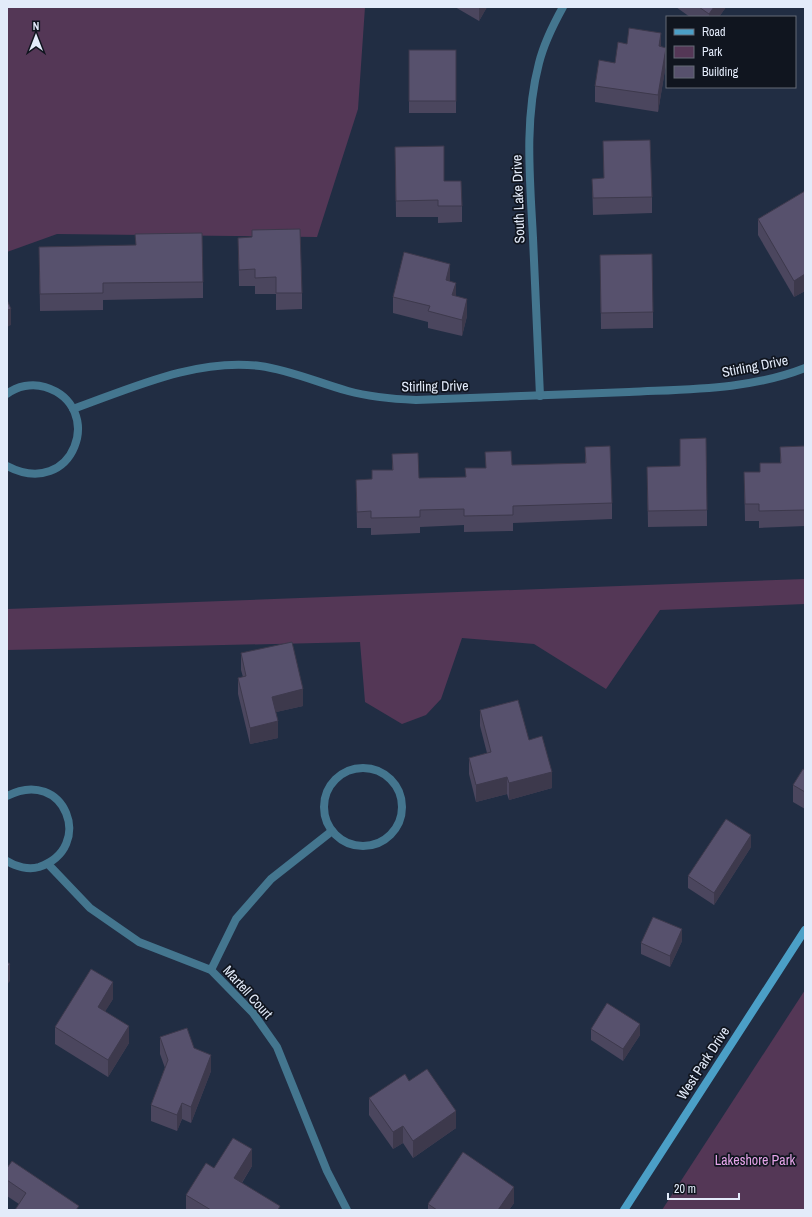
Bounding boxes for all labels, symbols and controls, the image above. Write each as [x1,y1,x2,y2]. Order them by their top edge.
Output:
north arrow [16,16,56,56]
legend [666,16,796,88]
text: N [33,19,39,33]
text: Road [702,24,726,40]
text: Park [702,44,722,60]
text: Building [702,64,739,80]
street label: South Lake Drive [507,154,529,244]
street label: Stirling Drive [720,351,790,381]
street label: Stirling Drive [401,376,469,396]
street label: Martell Court [219,962,277,1022]
street label: West Park Drive [673,1023,733,1103]
park label: Lakeshore Park [715,1151,795,1169]
scale bar [668,1175,739,1201]
text: 20 m [674,1181,696,1197]

